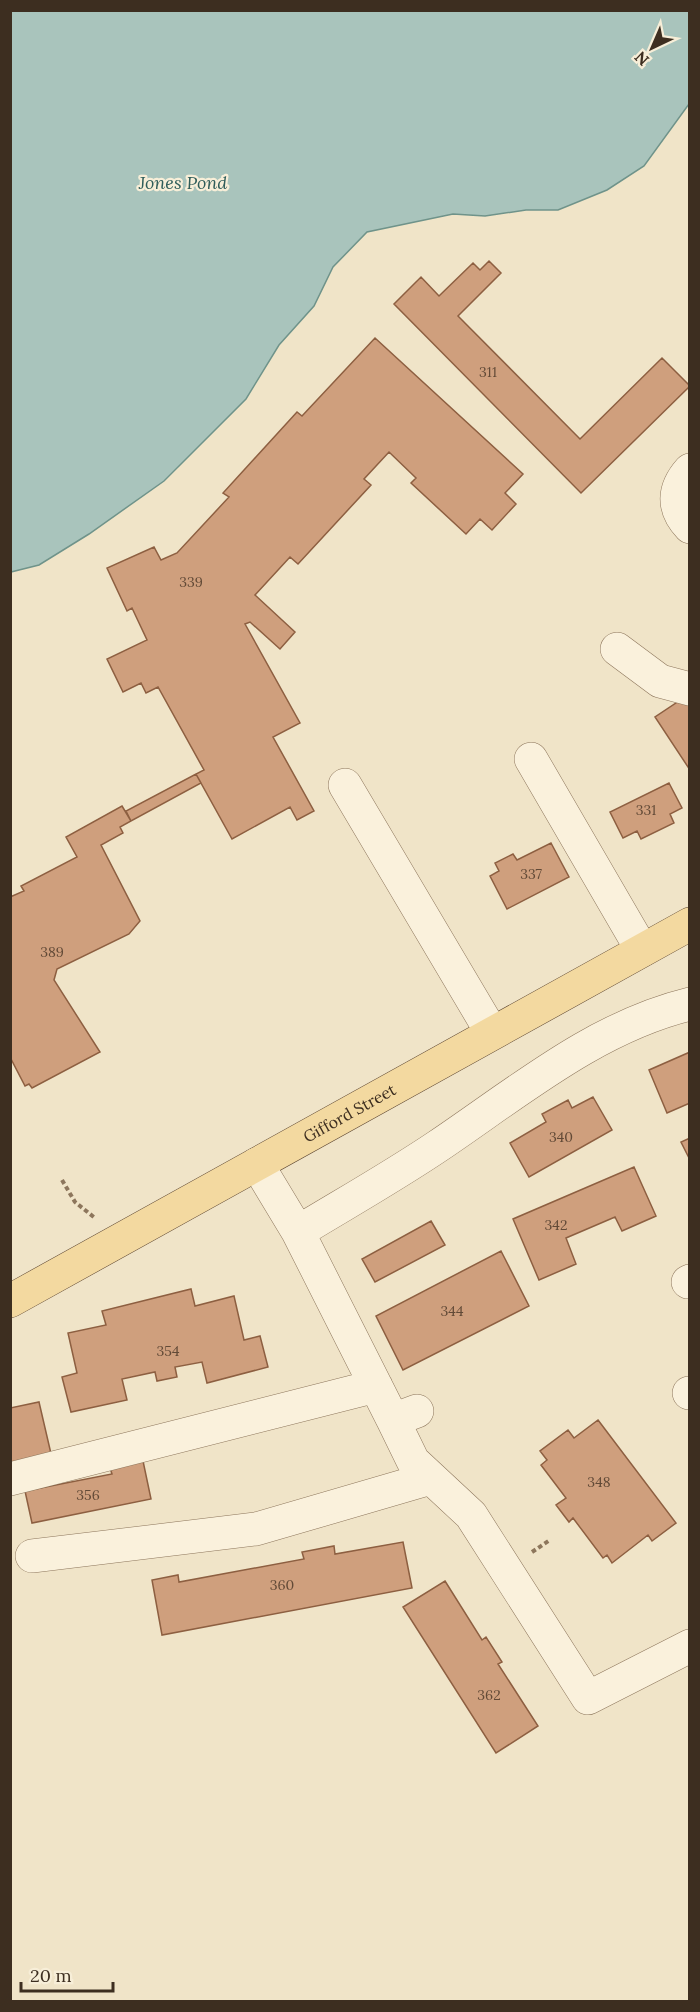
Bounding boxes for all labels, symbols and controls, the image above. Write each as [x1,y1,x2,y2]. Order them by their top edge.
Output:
north arrow [622,18,682,78]
text: N [630,47,653,70]
water label: Jones Pond [138,171,227,194]
house number: 311 [479,363,497,381]
house number: 339 [179,573,203,591]
house number: 331 [636,801,656,819]
house number: 337 [520,865,542,883]
house number: 389 [40,943,64,961]
street label: Gifford Street [299,1079,400,1147]
house number: 340 [549,1128,573,1146]
house number: 342 [545,1216,567,1234]
house number: 344 [441,1302,464,1320]
house number: 354 [156,1342,180,1360]
house number: 348 [587,1473,611,1491]
house number: 356 [76,1486,100,1504]
house number: 360 [270,1576,294,1594]
house number: 362 [477,1686,501,1704]
scale bar [21,1955,112,1993]
text: 20 m [30,1964,72,1987]

